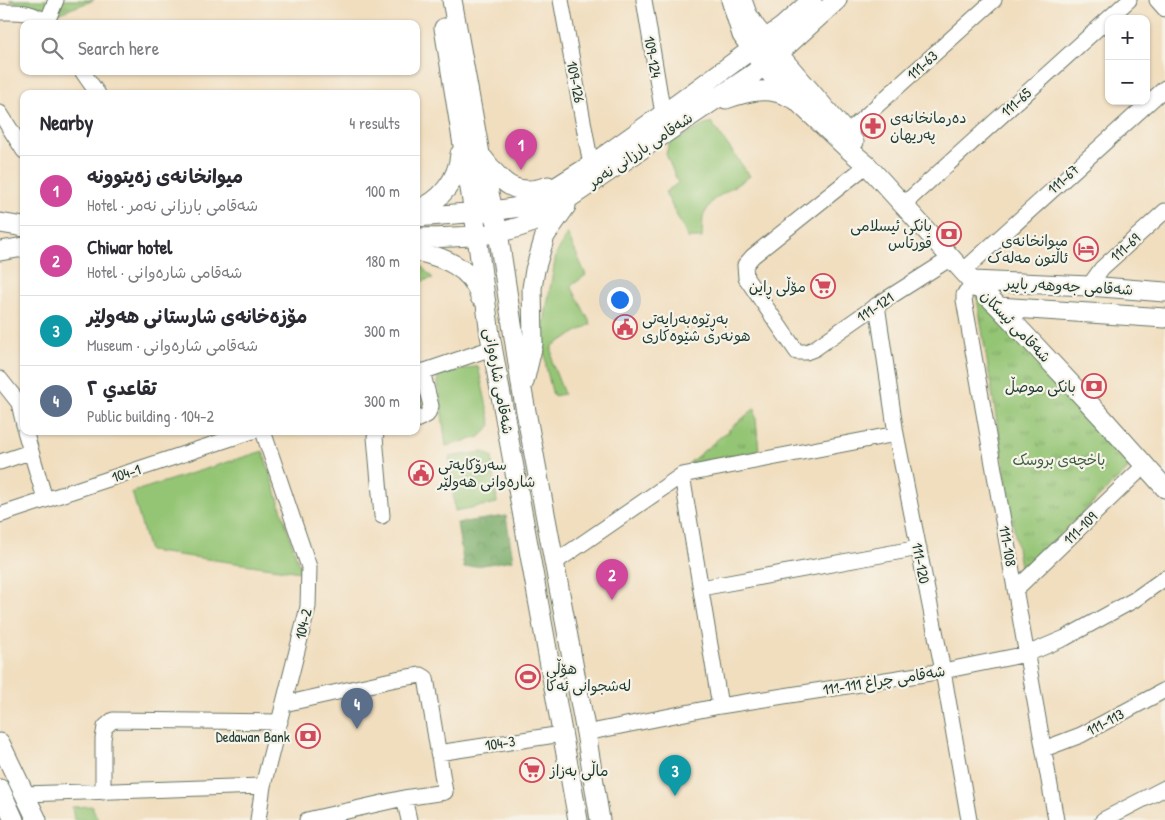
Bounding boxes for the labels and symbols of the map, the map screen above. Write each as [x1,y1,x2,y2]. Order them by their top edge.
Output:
street label: 109-124 [639,35,667,80]
street label: 111-63 [902,45,942,85]
street label: 109-126 [562,59,590,105]
street label: 111-65 [996,82,1036,121]
street label: شەقامی بارزانی نەمر [582,107,697,194]
place label: دەرمانخانەی پەریهان [890,107,967,145]
pharmacy icon: دەرمانخانەی پەریهان [860,113,886,139]
pin: 1 [505,129,537,170]
street label: 111-67 [1043,159,1083,199]
place label: بانکی ئیسلامی قورتاس [850,215,932,253]
bank icon: بانکی ئیسلامی قورتاس [936,221,962,247]
street label: 111-69 [1105,228,1145,266]
place label: میوانخانەی ئاڵتون مەلەک [987,230,1068,268]
hotel icon: میوانخانەی ئاڵتون مەلەک [1073,236,1099,262]
street label: شەقامی جەوهەر باپیر [1002,272,1134,300]
supermarket icon: مۆڵی ڕاین [810,273,836,299]
place label: مۆڵی ڕاین [749,276,806,300]
street label: شەقامی ئیسکان [976,285,1056,367]
your location [607,287,633,313]
street label: 111-121 [852,287,898,327]
place label: بەڕێوەبەرایەتی هونەری شێوەکاری [642,308,751,346]
public building icon: بەڕێوەبەرایەتی هونەری شێوەکاری [612,314,638,340]
street label: شەقامی شارەوانی [479,326,519,436]
bank icon: بانکی موصڵ [1081,373,1107,399]
place label: بانکی موصڵ [1005,376,1076,397]
park label: باخچەی بروسک [1012,449,1106,470]
place label: سەرۆکایەتی شارەوانی هەولێر [436,454,535,492]
street label: 104-1 [109,458,143,488]
public building icon: سەرۆکایەتی شارەوانی هەولێر [408,460,434,486]
street label: 111-109 [1058,506,1102,549]
street label: 111-108 [994,524,1022,568]
street label: 111-120 [907,541,935,586]
pin: 2 [596,559,628,600]
street label: 104-2 [289,607,317,641]
place label: هۆڵی لەشجوانی ئەکا [546,658,631,696]
street label: شەقامی چراغ 111-111 [821,660,947,700]
sports icon: هۆڵی لەشجوانی ئەکا [515,664,541,690]
pin: 4 [341,688,373,729]
street label: 111-113 [1082,703,1128,741]
bank icon: Dedawan Bank [295,723,321,749]
place label: Dedawan Bank [216,726,290,747]
street label: 104-3 [483,730,517,756]
pin: 3 [659,755,691,796]
supermarket icon: ماڵی بەزاز [519,757,545,783]
place label: ماڵی بەزاز [549,760,608,781]

